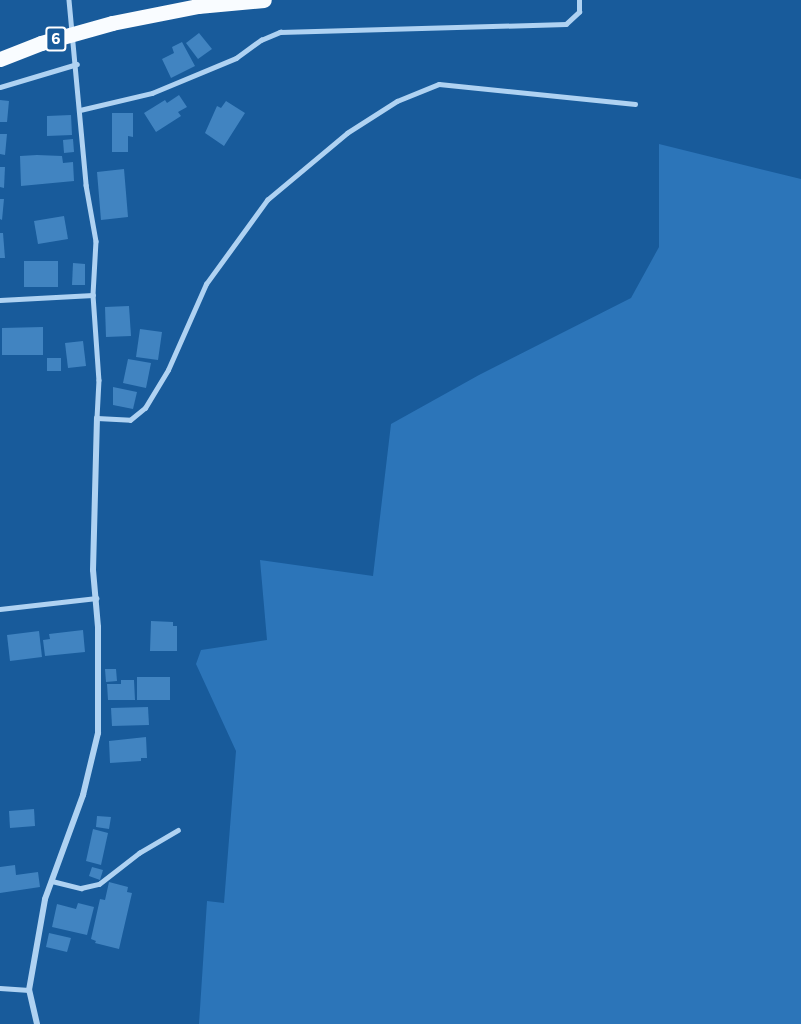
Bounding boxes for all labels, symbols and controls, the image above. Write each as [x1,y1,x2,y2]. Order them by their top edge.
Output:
road number: 6 [44,27,68,51]

